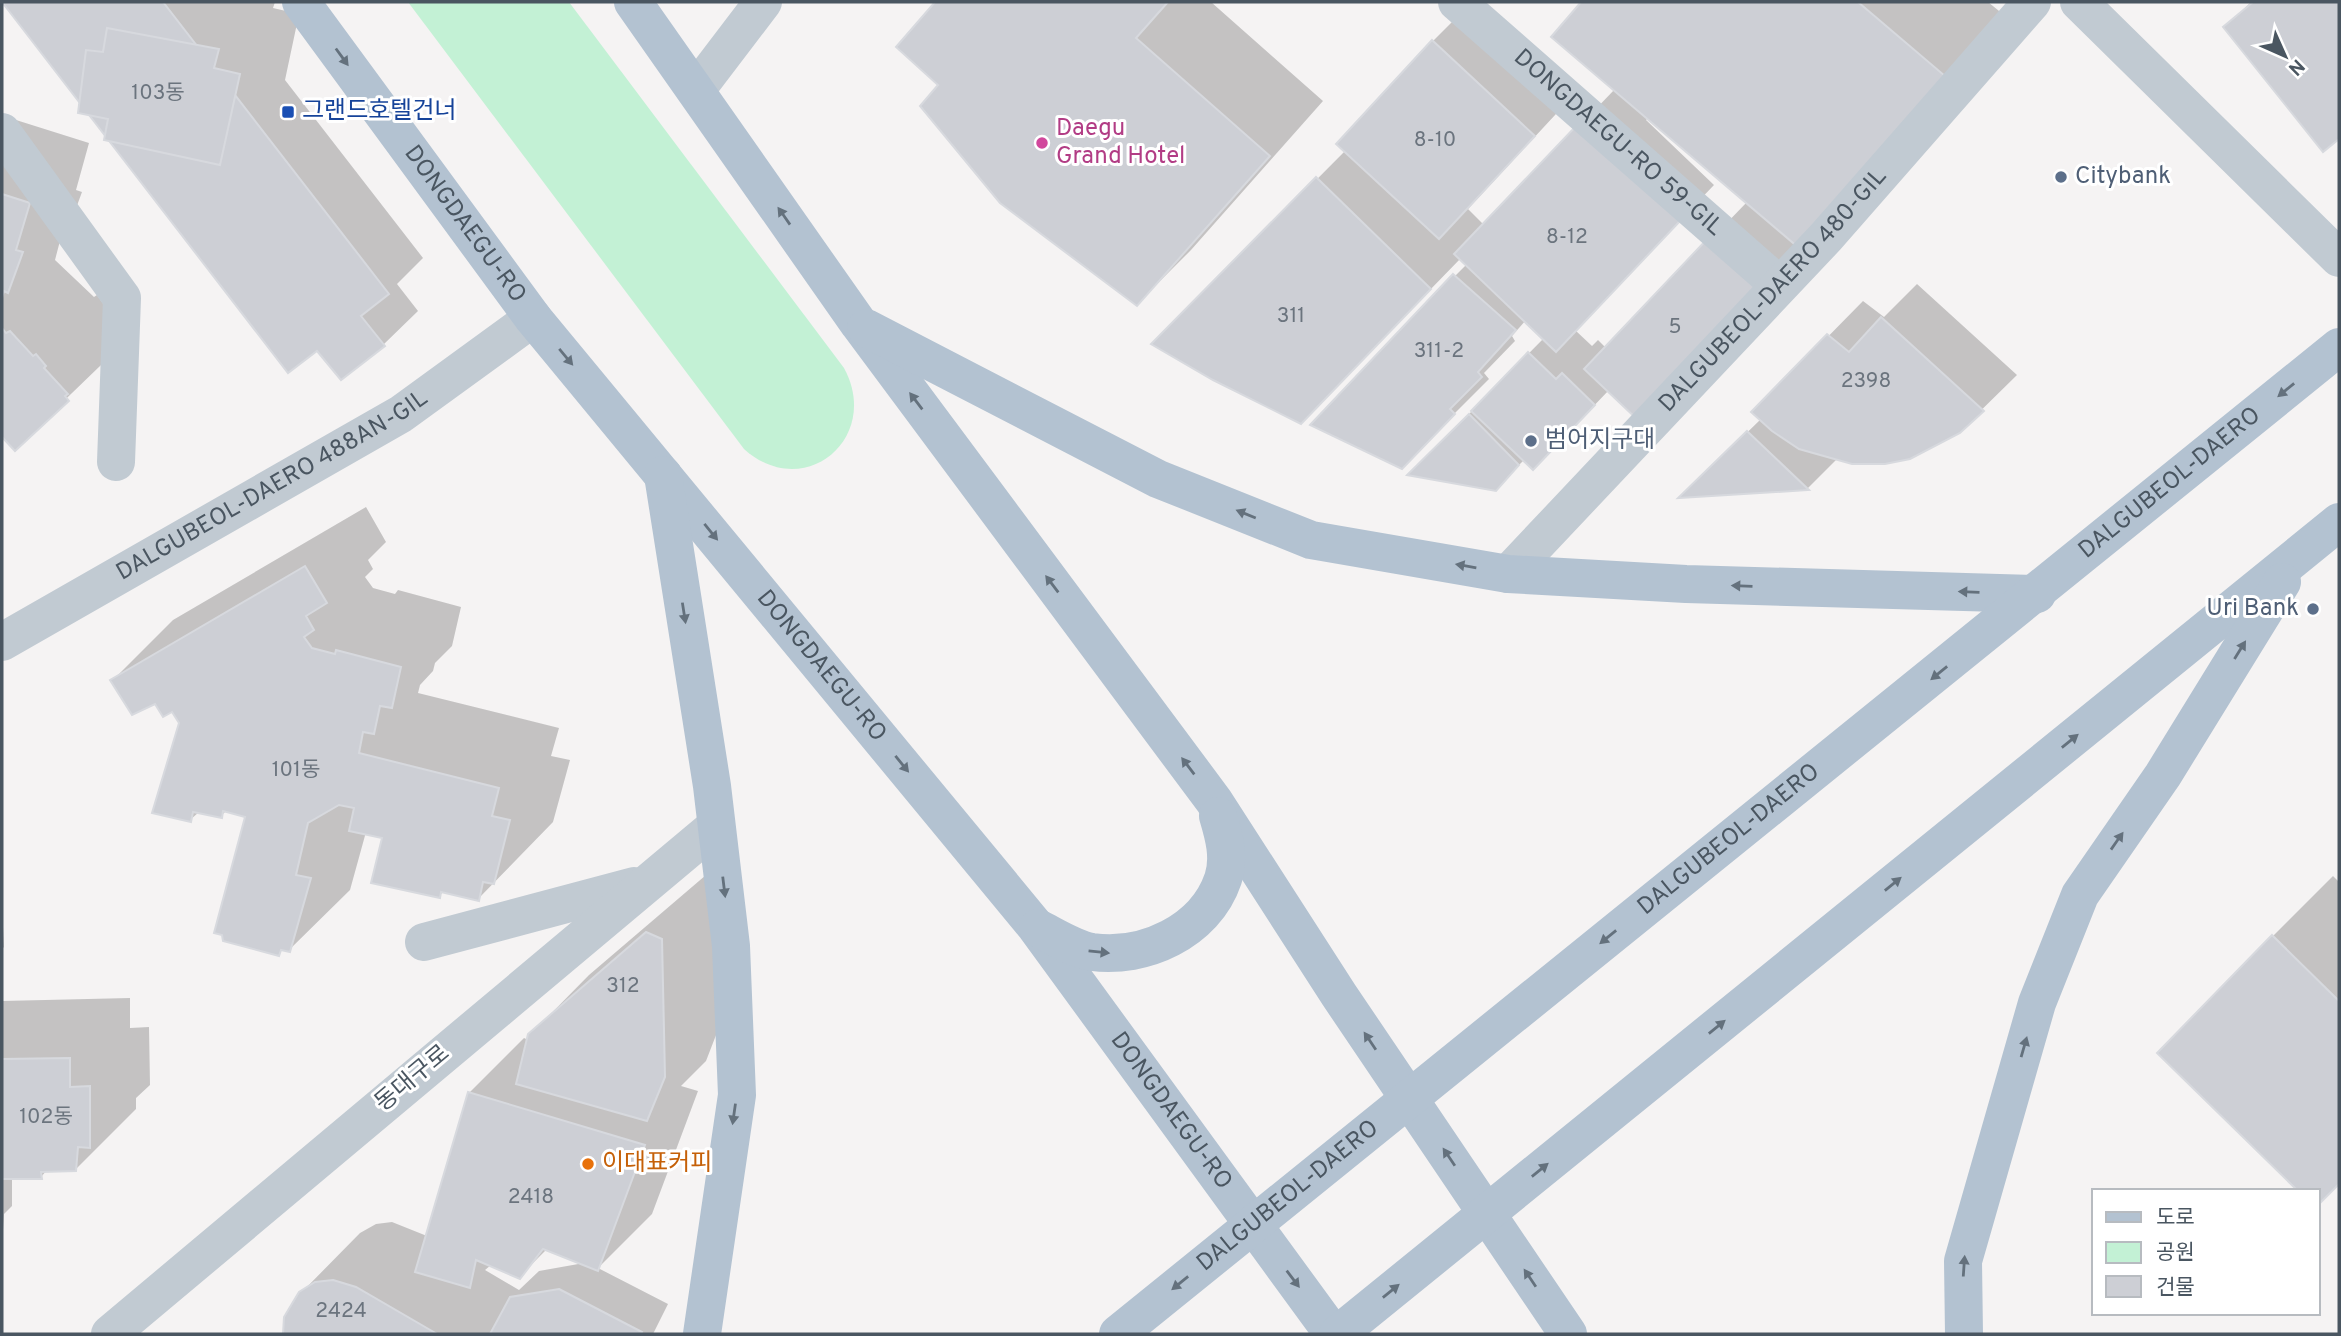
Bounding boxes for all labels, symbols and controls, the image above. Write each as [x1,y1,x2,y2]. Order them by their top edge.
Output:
north arrow [2250,21,2320,91]
street label: DONGDAEGU-RO 59-GIL [1507,43,1729,243]
one-way arrow [334,48,348,66]
text: N [2282,53,2309,80]
house number: 103동 [131,80,185,107]
place label: 그랜드호텔건너 [302,97,457,127]
marker: 그랜드호텔건너 [280,104,296,120]
place label: Daegu Grand Hotel [1056,114,1185,172]
house number: 8-10 [1414,127,1456,154]
marker: Daegu Grand Hotel [1034,135,1050,151]
street label: DONGDAEGU-RO [397,140,532,309]
place label: Citybank [2075,162,2171,192]
street label: DALGUBEOL-DAERO 480-GIL [1653,163,1894,419]
marker: Citybank [2053,169,2069,185]
one-way arrow [777,207,791,225]
house number: 8-12 [1546,224,1588,251]
house number: 311 [1277,303,1305,330]
house number: 5 [1668,314,1682,341]
house number: 311-2 [1414,338,1464,365]
one-way arrow [558,347,573,365]
house number: 2398 [1841,368,1891,395]
one-way arrow [2278,382,2295,397]
street label: DALGUBEOL-DAERO 488AN-GIL [111,384,434,588]
one-way arrow [910,392,924,410]
street label: DALGUBEOL-DAERO [2073,401,2267,566]
place label: 범어지구대 [1545,426,1655,456]
marker: 범어지구대 [1523,433,1539,449]
one-way arrow [1235,509,1256,520]
one-way arrow [703,523,718,541]
one-way arrow [1455,560,1477,571]
one-way arrow [1045,575,1059,593]
one-way arrow [1731,580,1753,591]
street label: DONGDAEGU-RO [749,584,892,748]
one-way arrow [1958,586,1980,598]
place label: Uri Bank [2206,594,2299,624]
marker: Uri Bank [2305,601,2321,617]
one-way arrow [679,602,690,624]
one-way arrow [2234,641,2247,660]
one-way arrow [1930,665,1948,680]
one-way arrow [2061,733,2079,748]
one-way arrow [894,756,909,773]
house number: 101동 [272,757,320,784]
street label: DALGUBEOL-DAERO [1632,757,1826,922]
one-way arrow [1180,758,1195,776]
one-way arrow [2110,832,2124,850]
one-way arrow [718,876,729,898]
one-way arrow [1884,876,1902,891]
one-way arrow [1600,930,1618,945]
one-way arrow [1088,947,1110,958]
house number: 312 [606,973,640,1000]
one-way arrow [1707,1019,1725,1034]
street label: DONGDAEGU-RO [1103,1027,1238,1196]
one-way arrow [1363,1032,1377,1050]
one-way arrow [2020,1037,2030,1058]
street label: 동대구로 [370,1039,456,1119]
one-way arrow [728,1103,739,1125]
house number: 102동 [19,1104,73,1131]
street label: DALGUBEOL-DAERO [1191,1114,1385,1279]
one-way arrow [1442,1148,1456,1166]
place label: 이대표커피 [602,1149,712,1179]
marker: 이대표커피 [580,1156,596,1172]
one-way arrow [1532,1163,1549,1178]
house number: 2418 [508,1184,554,1211]
legend [2092,1189,2320,1315]
text: 도로 [2156,1205,2195,1232]
text: 공원 [2156,1240,2195,1267]
one-way arrow [1959,1255,1970,1277]
one-way arrow [1524,1268,1537,1287]
one-way arrow [1285,1270,1299,1288]
one-way arrow [1172,1275,1189,1290]
text: 건물 [2156,1275,2195,1302]
one-way arrow [1381,1284,1399,1299]
house number: 2424 [315,1298,367,1325]

